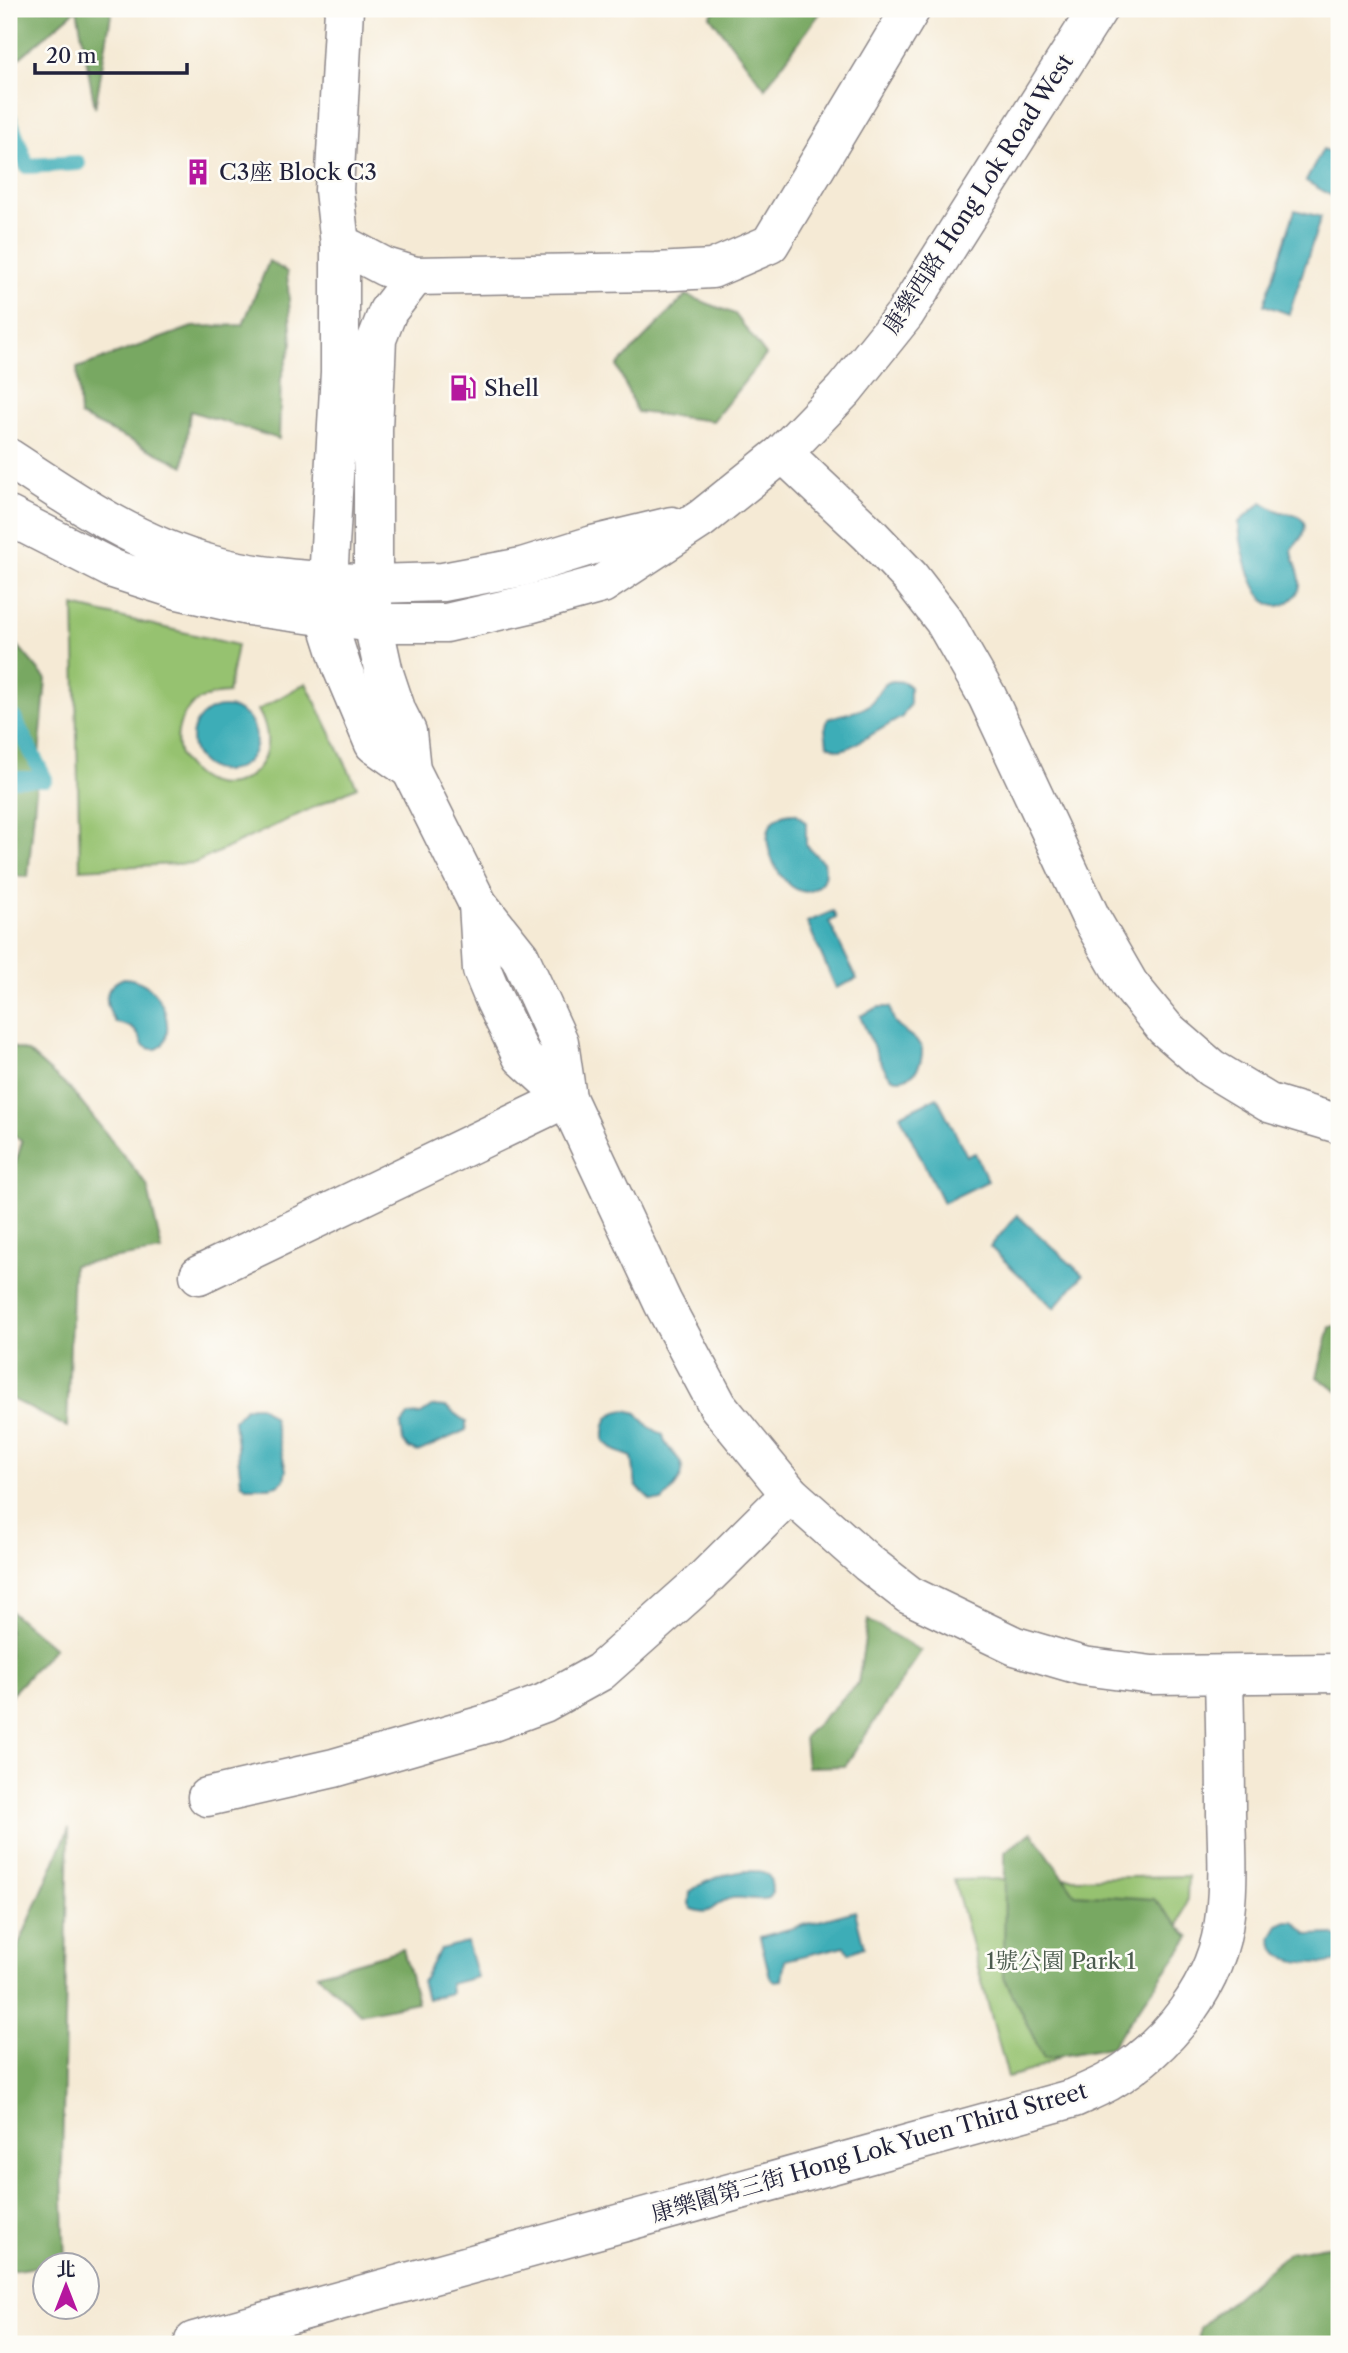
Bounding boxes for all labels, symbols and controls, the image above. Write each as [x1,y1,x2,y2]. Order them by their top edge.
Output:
scale bar [35,32,187,76]
text: 20 m [46,43,97,68]
street label: 康樂西路 Hong Lok Road West [877,49,1079,339]
building icon: C3座 Block C3 [183,157,213,187]
place label: C3座 Block C3 [219,158,377,186]
fuel station icon: Shell [448,373,478,403]
place label: Shell [484,374,539,402]
park label: 1號公園 Park 1 [986,1947,1136,1975]
street label: 康樂園第三街 Hong Lok Yuen Third Street [648,2076,1090,2228]
north arrow [32,2252,102,2322]
text: 北 [56,2258,76,2281]

